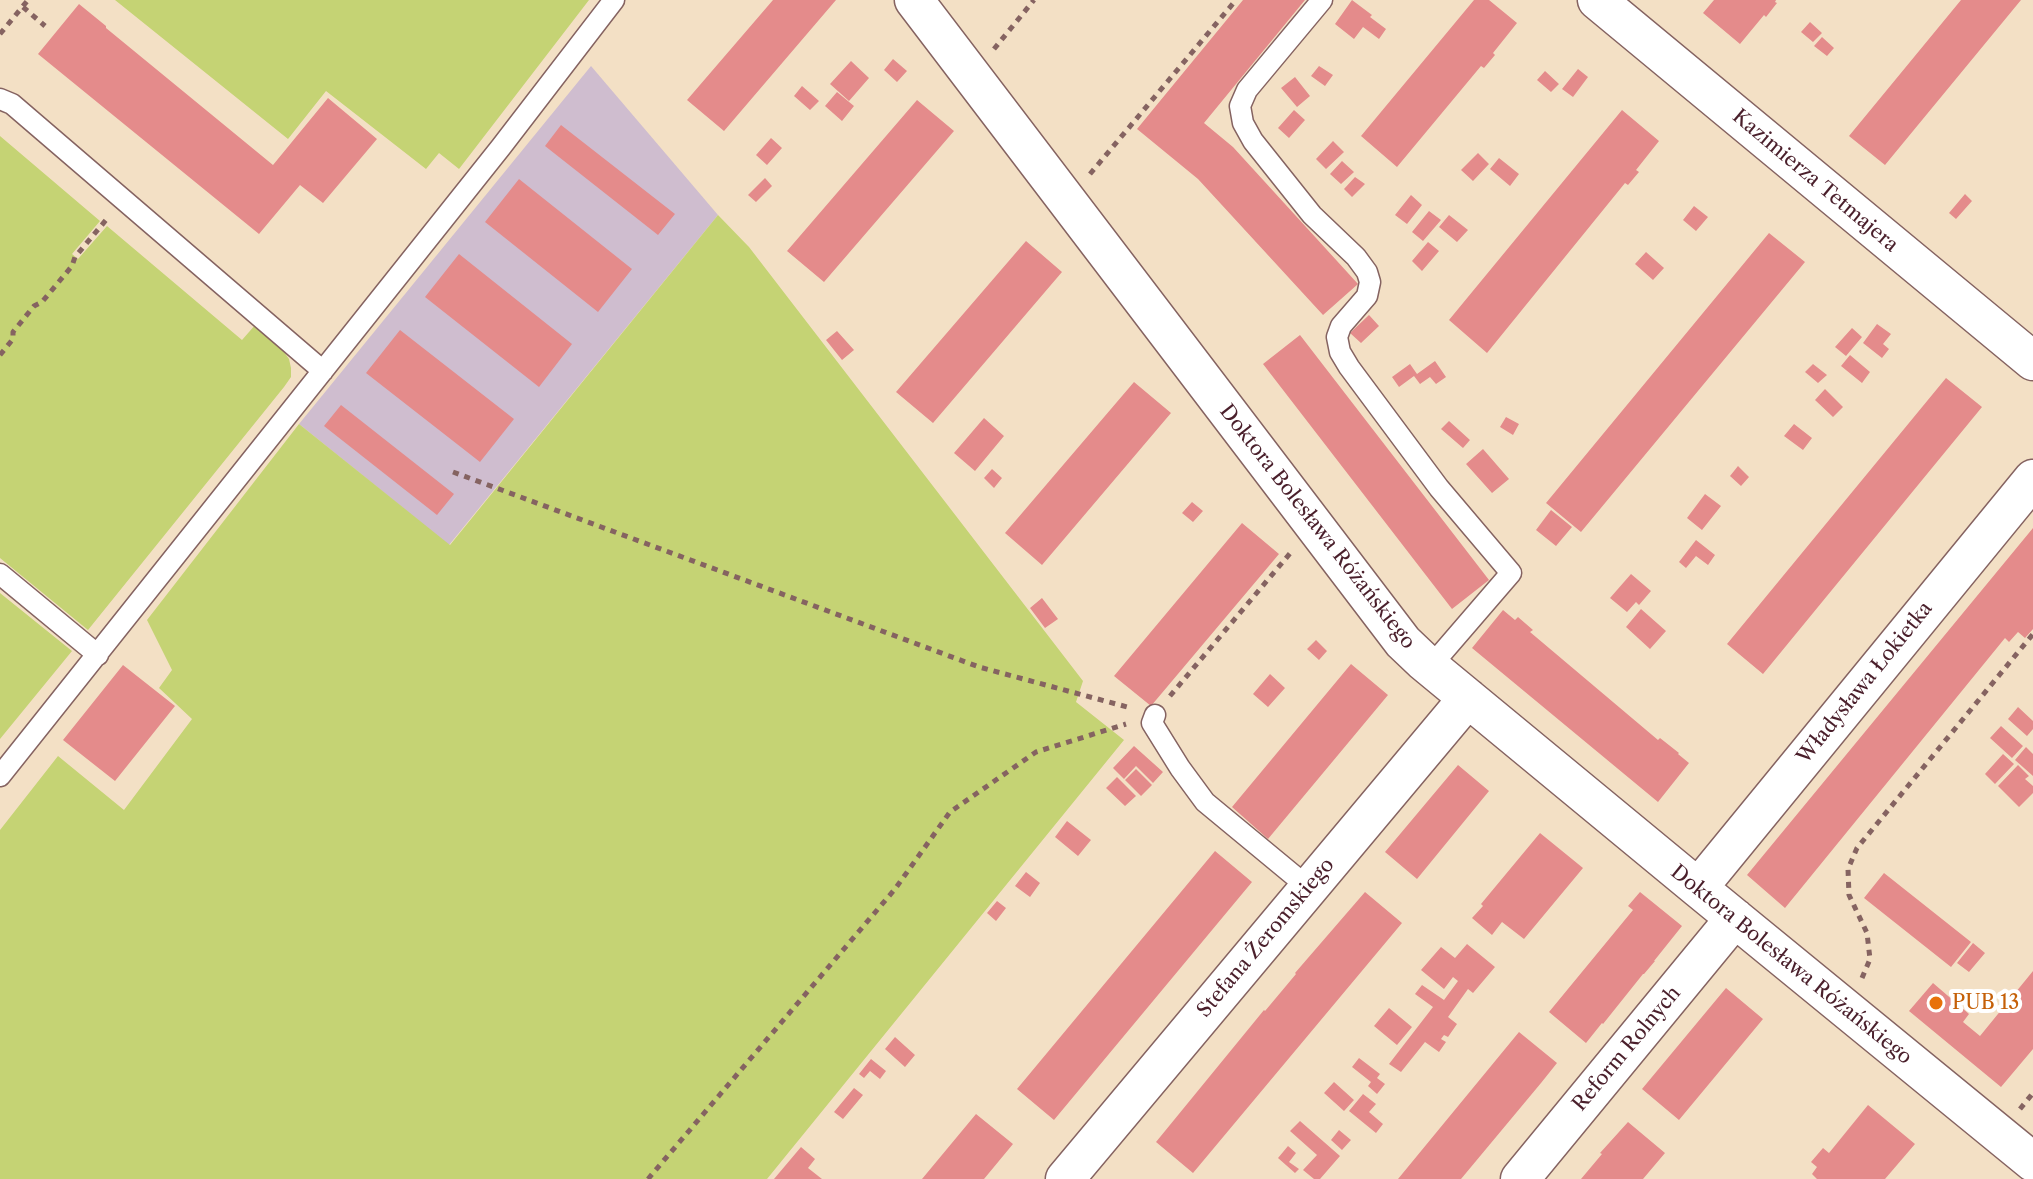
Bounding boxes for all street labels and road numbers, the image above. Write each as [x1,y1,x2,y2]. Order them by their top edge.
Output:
street label: Kazimierza Tetmajera [1727,105,1903,257]
street label: Doktora Bolesława Różańskiego [1214,400,1420,654]
street label: Władysława Łokietka [1792,597,1938,769]
street label: Stefana Żeromskiego [1192,854,1340,1022]
street label: Doktora Bolesława Różańskiego [1665,860,1917,1070]
street label: Reform Rolnych [1568,982,1686,1116]

